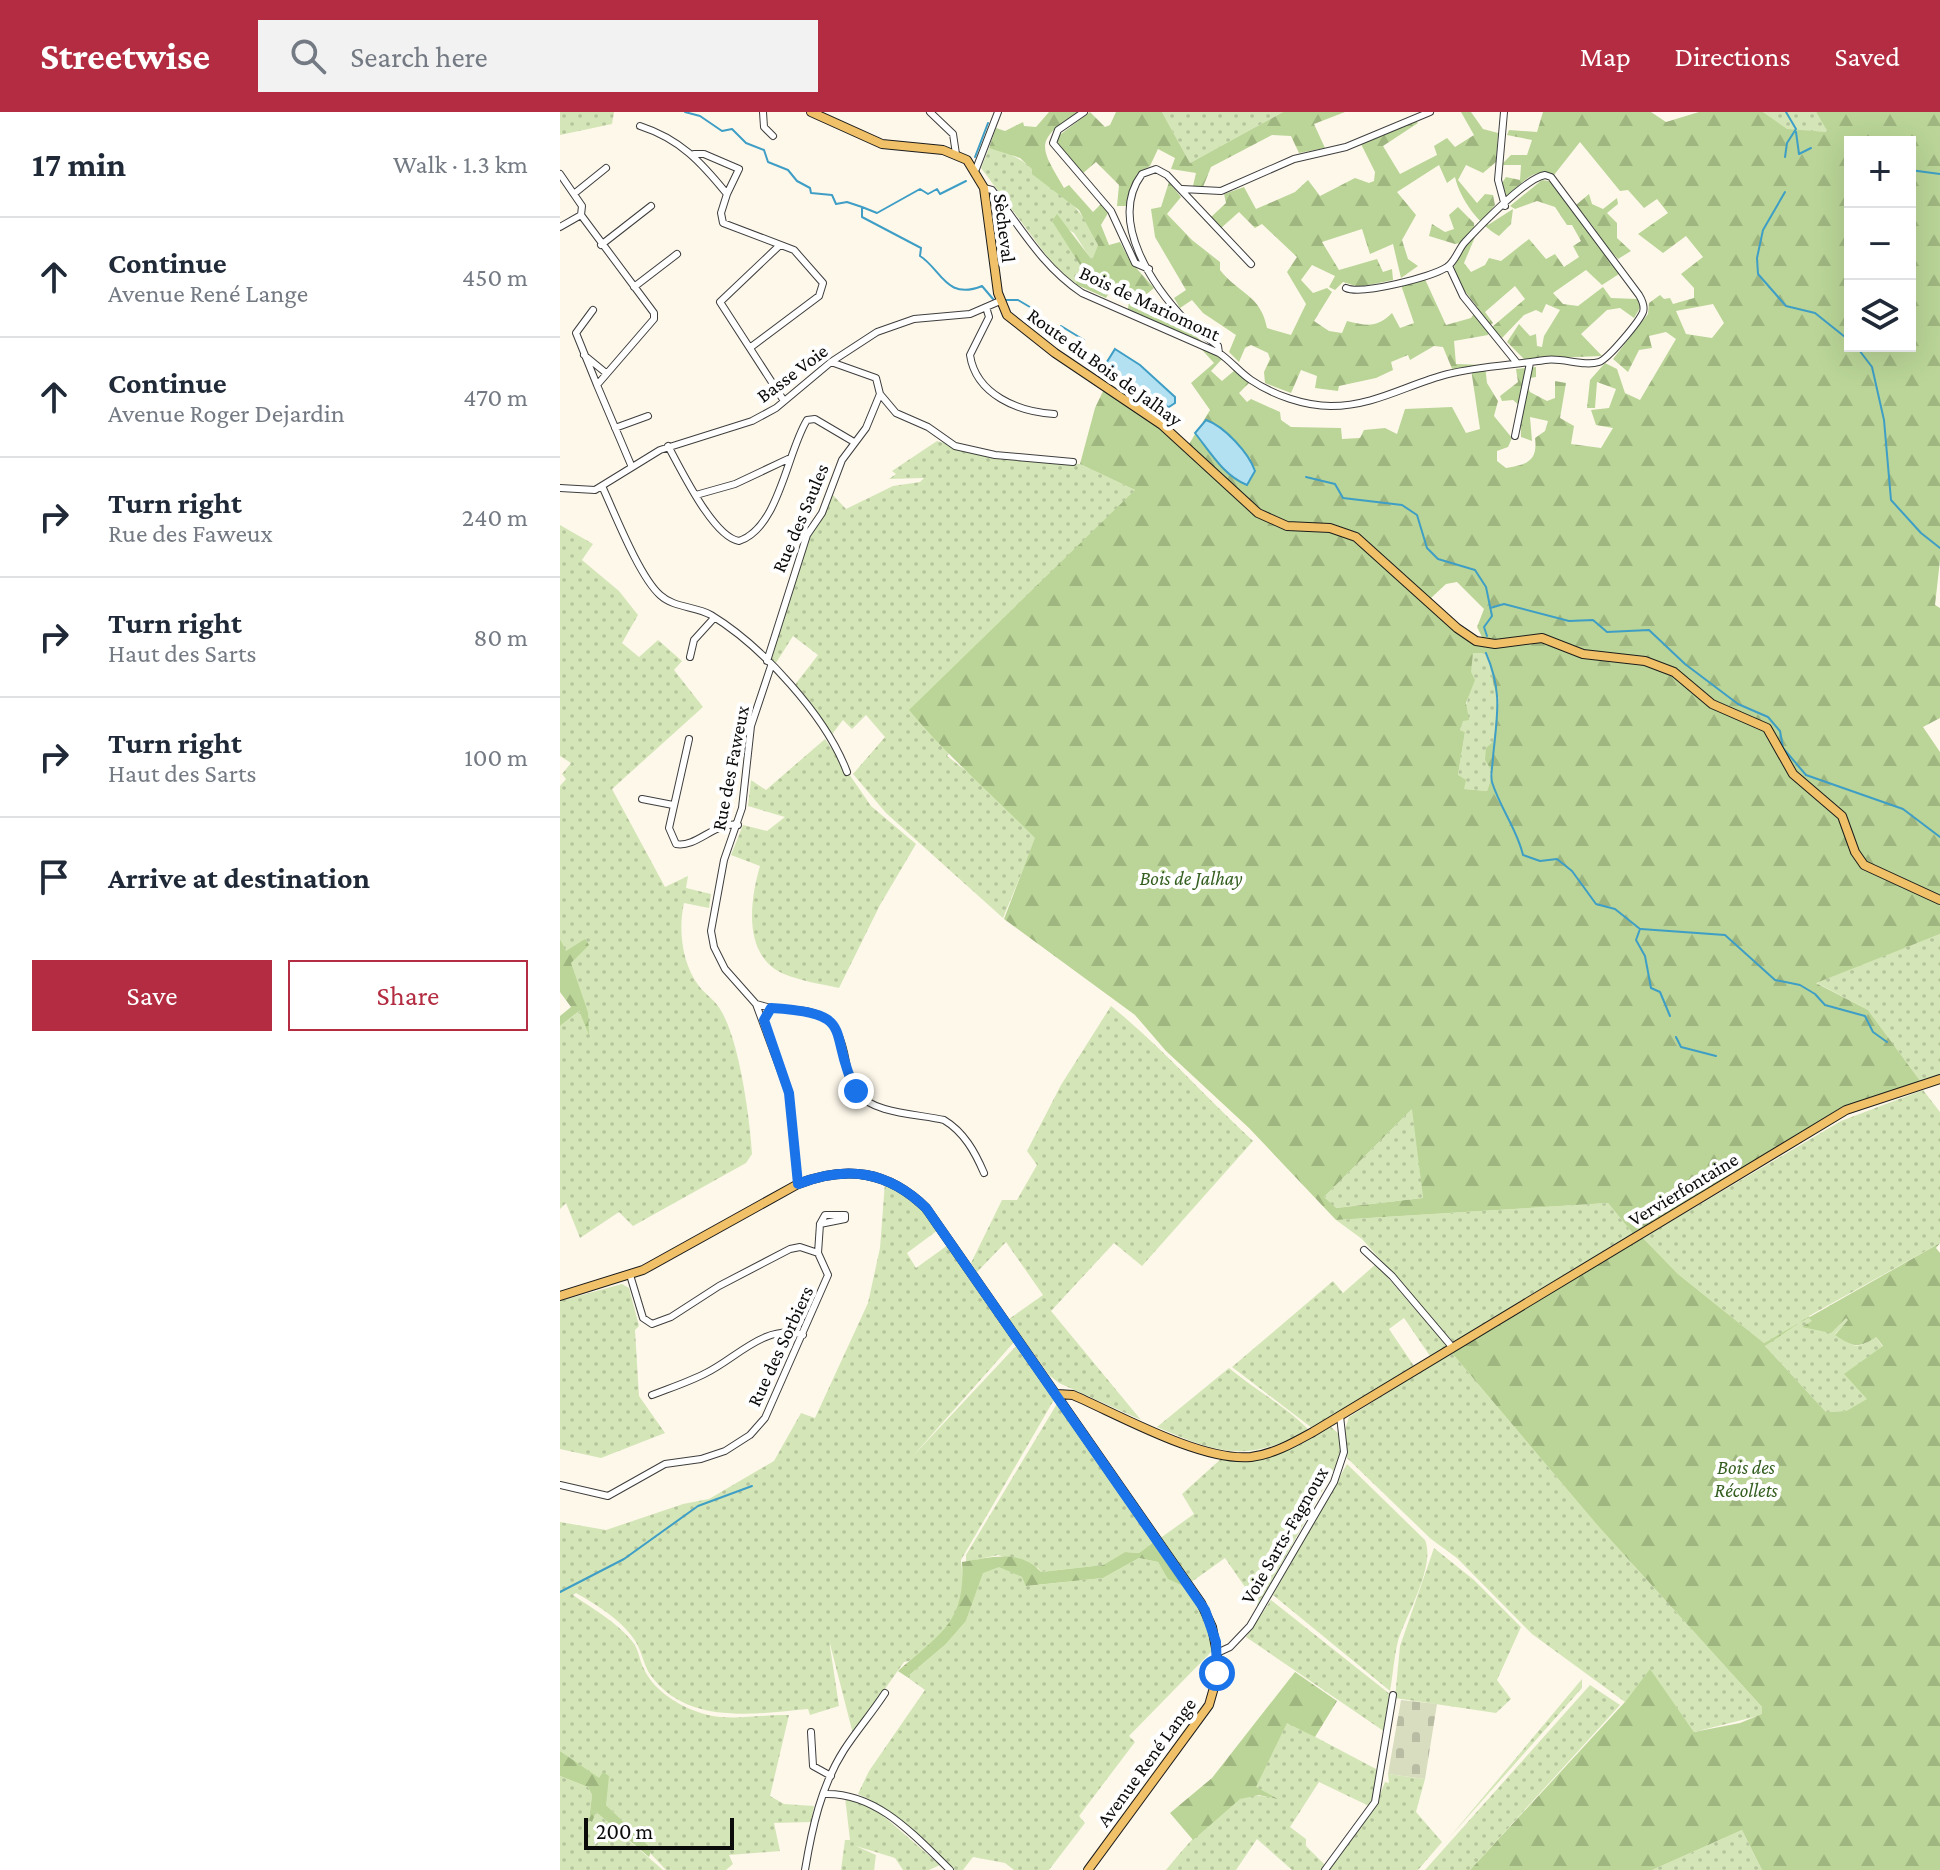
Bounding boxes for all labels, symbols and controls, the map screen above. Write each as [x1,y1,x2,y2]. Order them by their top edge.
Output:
search box [258,20,818,92]
icon: search [286,34,330,78]
text: Streetwise [40,35,210,77]
text: Search here [350,40,488,73]
text: Map [1580,41,1631,72]
text: Directions [1675,41,1790,72]
text: Saved [1834,41,1900,72]
map controls [1844,136,1916,352]
button: + [1844,136,1916,208]
text: 17 min [32,146,126,183]
text: Walk · 1.3 km [393,150,528,179]
street label: Sècheval [990,192,1020,264]
button: − [1844,208,1916,280]
text: Continue [108,246,227,279]
icon: ahead [32,255,76,299]
street label: Bois de Mariomont [1076,261,1224,345]
text: 450 m [462,263,528,292]
text: Avenue René Lange [108,279,308,308]
button: layers [1844,280,1916,352]
street label: Route du Bois de Jalhay [1023,304,1187,432]
street label: Basse Voie [752,339,832,407]
text: Continue [108,366,227,399]
icon: ahead [32,375,76,419]
text: 470 m [463,383,528,412]
text: Avenue Roger Dejardin [108,399,345,428]
street label: Rue des Saules [767,460,833,576]
text: Turn right [108,486,242,519]
icon: right [32,495,76,539]
text: 240 m [462,503,528,532]
text: Rue des Faweux [108,519,273,548]
text: Turn right [108,606,242,639]
icon: right [32,615,76,659]
text: 80 m [474,623,528,652]
text: Haut des Sarts [108,639,257,668]
street label: Rue des Faweux [707,703,753,832]
text: Turn right [108,726,242,759]
icon: right [32,735,76,779]
text: 100 m [464,743,528,772]
text: Haut des Sarts [108,759,257,788]
icon: arrive [32,855,76,899]
text: Arrive at destination [108,861,370,894]
park label: Bois de Jalhay [1139,867,1243,890]
button: Save [32,960,272,1031]
button: Share [288,960,528,1031]
route end [838,1073,874,1109]
street label: Vervierfontaine [1624,1148,1742,1230]
street label: Rue des Sorbiers [742,1282,818,1410]
park label: Bois des Récollets [1714,1456,1779,1501]
street label: Voie Sarts-Fagnoux [1236,1462,1333,1608]
route start [1199,1655,1235,1691]
street label: Avenue René Lange [1092,1693,1201,1831]
scale bar [584,1814,734,1850]
text: 200 m [596,1819,653,1844]

